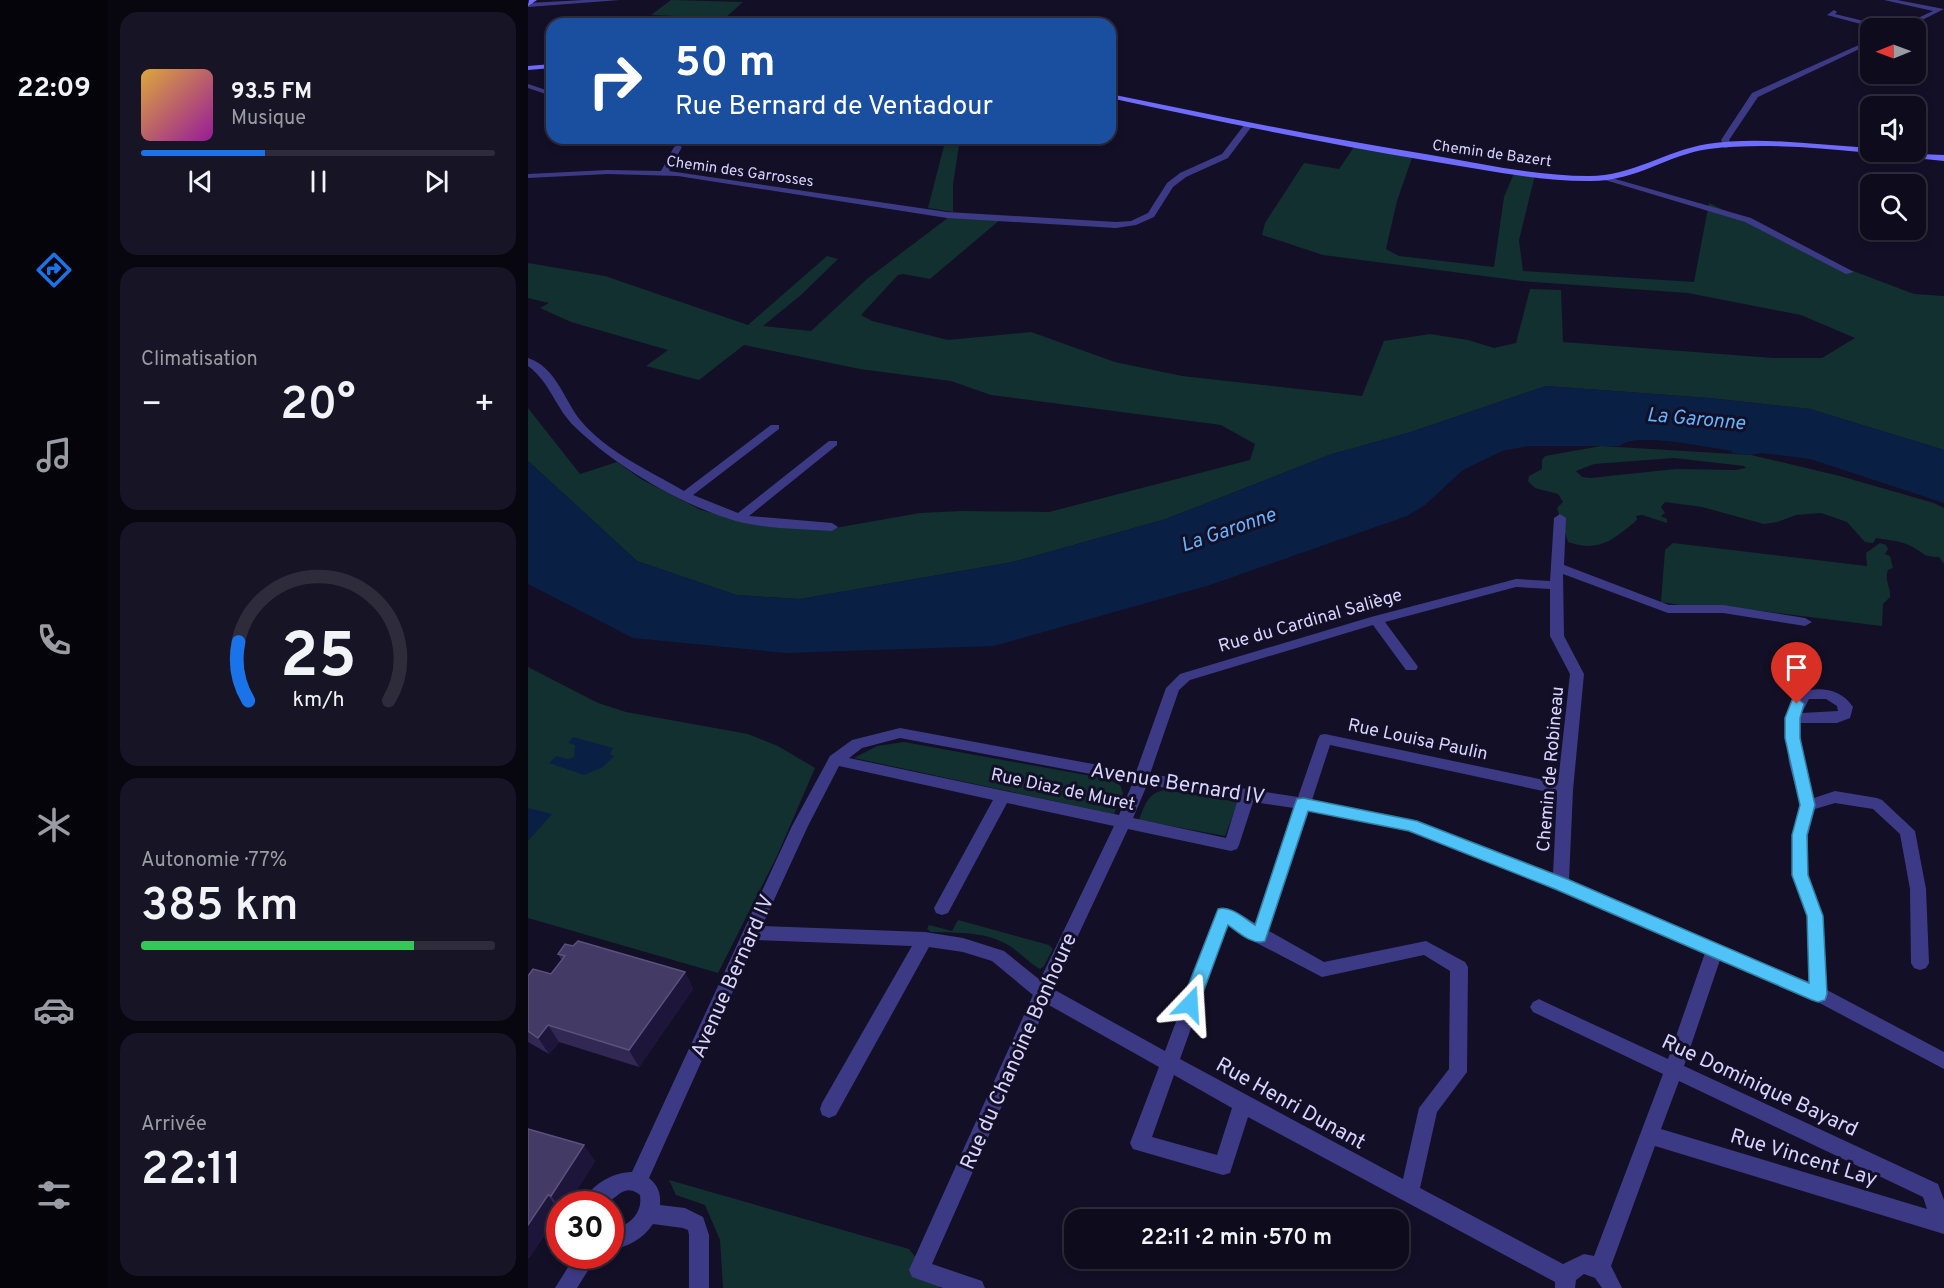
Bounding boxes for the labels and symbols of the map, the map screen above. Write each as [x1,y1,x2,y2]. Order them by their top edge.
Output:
north arrow [1860,18,1926,84]
street label: Chemin de Bazert [1431,137,1553,172]
street label: Chemin des Garrosses [665,153,815,192]
water label: La Garonne [1645,403,1747,437]
water label: La Garonne [1178,502,1280,559]
street label: Rue du Cardinal Saliège [1216,584,1405,659]
pin [1771,642,1822,704]
street label: Chemin de Robineau [1533,685,1570,853]
street label: Rue Louisa Paulin [1346,714,1490,767]
street label: Avenue Bernard IV [1089,757,1267,812]
street label: Rue Diaz de Muret [988,764,1137,817]
street label: Avenue Bernard IV [685,891,781,1062]
street label: Rue du Chanoine Bonhoure [955,929,1084,1174]
position arrow [1158,972,1222,1036]
street label: Rue Dominique Bayard [1657,1029,1862,1144]
street label: Rue Henri Dunant [1211,1052,1370,1157]
street label: Rue Vincent Lay [1727,1123,1880,1194]
speed limit sign: 30 [546,1191,624,1269]

